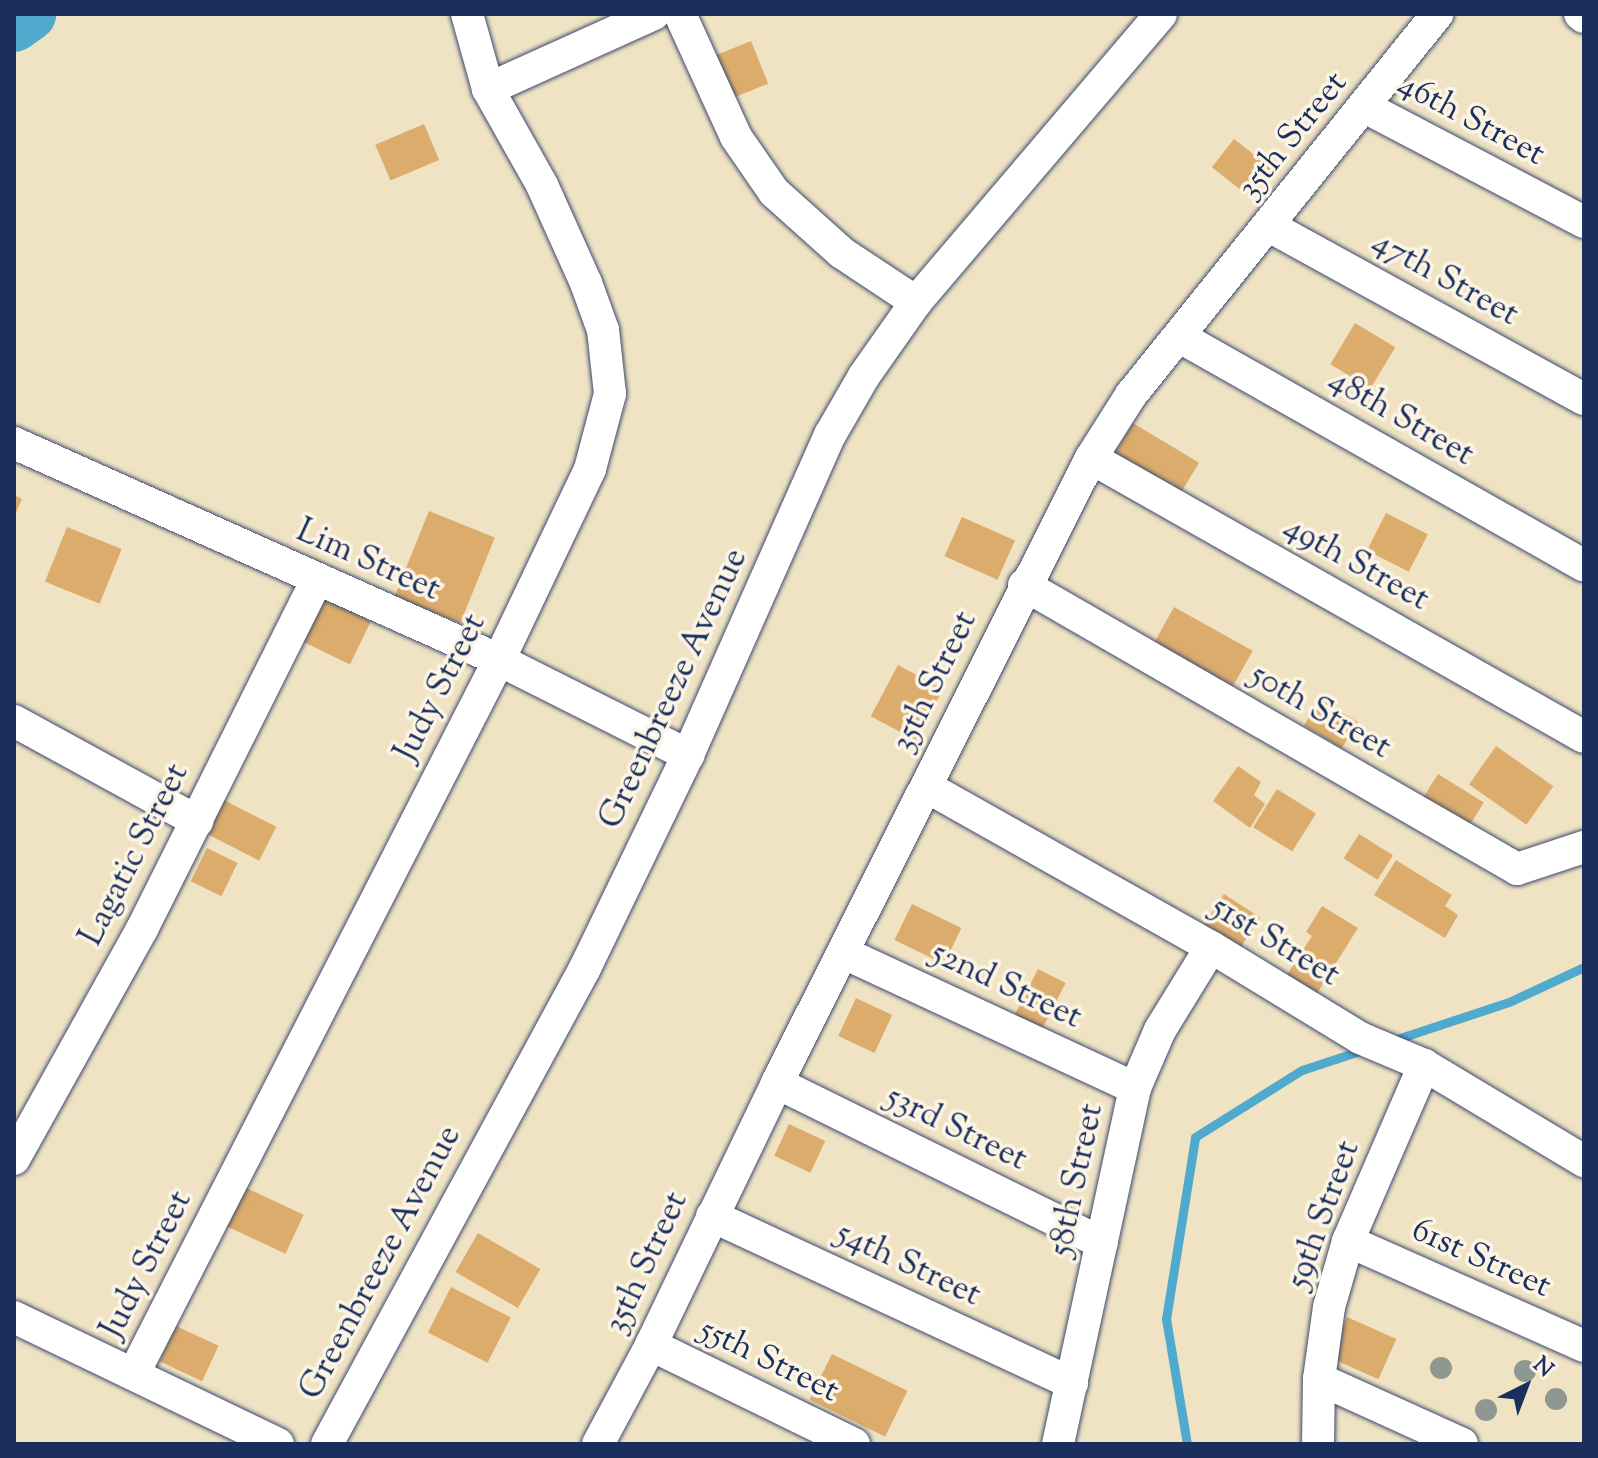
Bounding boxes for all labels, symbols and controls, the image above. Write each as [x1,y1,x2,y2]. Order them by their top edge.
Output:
street label: 35th Street [1229,64,1357,208]
street label: 46th Street [1391,64,1551,176]
street label: 47th Street [1365,222,1525,336]
street label: 48th Street [1321,360,1481,476]
street label: 49th Street [1276,507,1436,621]
street label: Lim Street [290,511,446,611]
street label: Greenbreeze Avenue [591,542,757,836]
street label: 35th Street [883,605,987,759]
street label: Judy Street [386,607,496,769]
street label: 50th Street [1242,655,1398,769]
street label: Lagatic Street [72,757,198,953]
street label: 51st Street [1203,888,1347,996]
street label: 52nd Street [924,933,1088,1039]
street label: 53rd Street [879,1077,1033,1181]
street label: 58th Street [1041,1100,1113,1260]
street label: Greenbreeze Avenue [291,1119,471,1407]
street label: 59th Street [1278,1135,1370,1295]
street label: Judy Street [92,1184,202,1346]
street label: 35th Street [596,1186,698,1340]
street label: 61st Street [1405,1210,1557,1308]
street label: 54th Street [829,1214,987,1316]
street label: 55th Street [693,1310,845,1412]
north arrow [1486,1346,1566,1426]
text: N [1525,1350,1559,1386]

